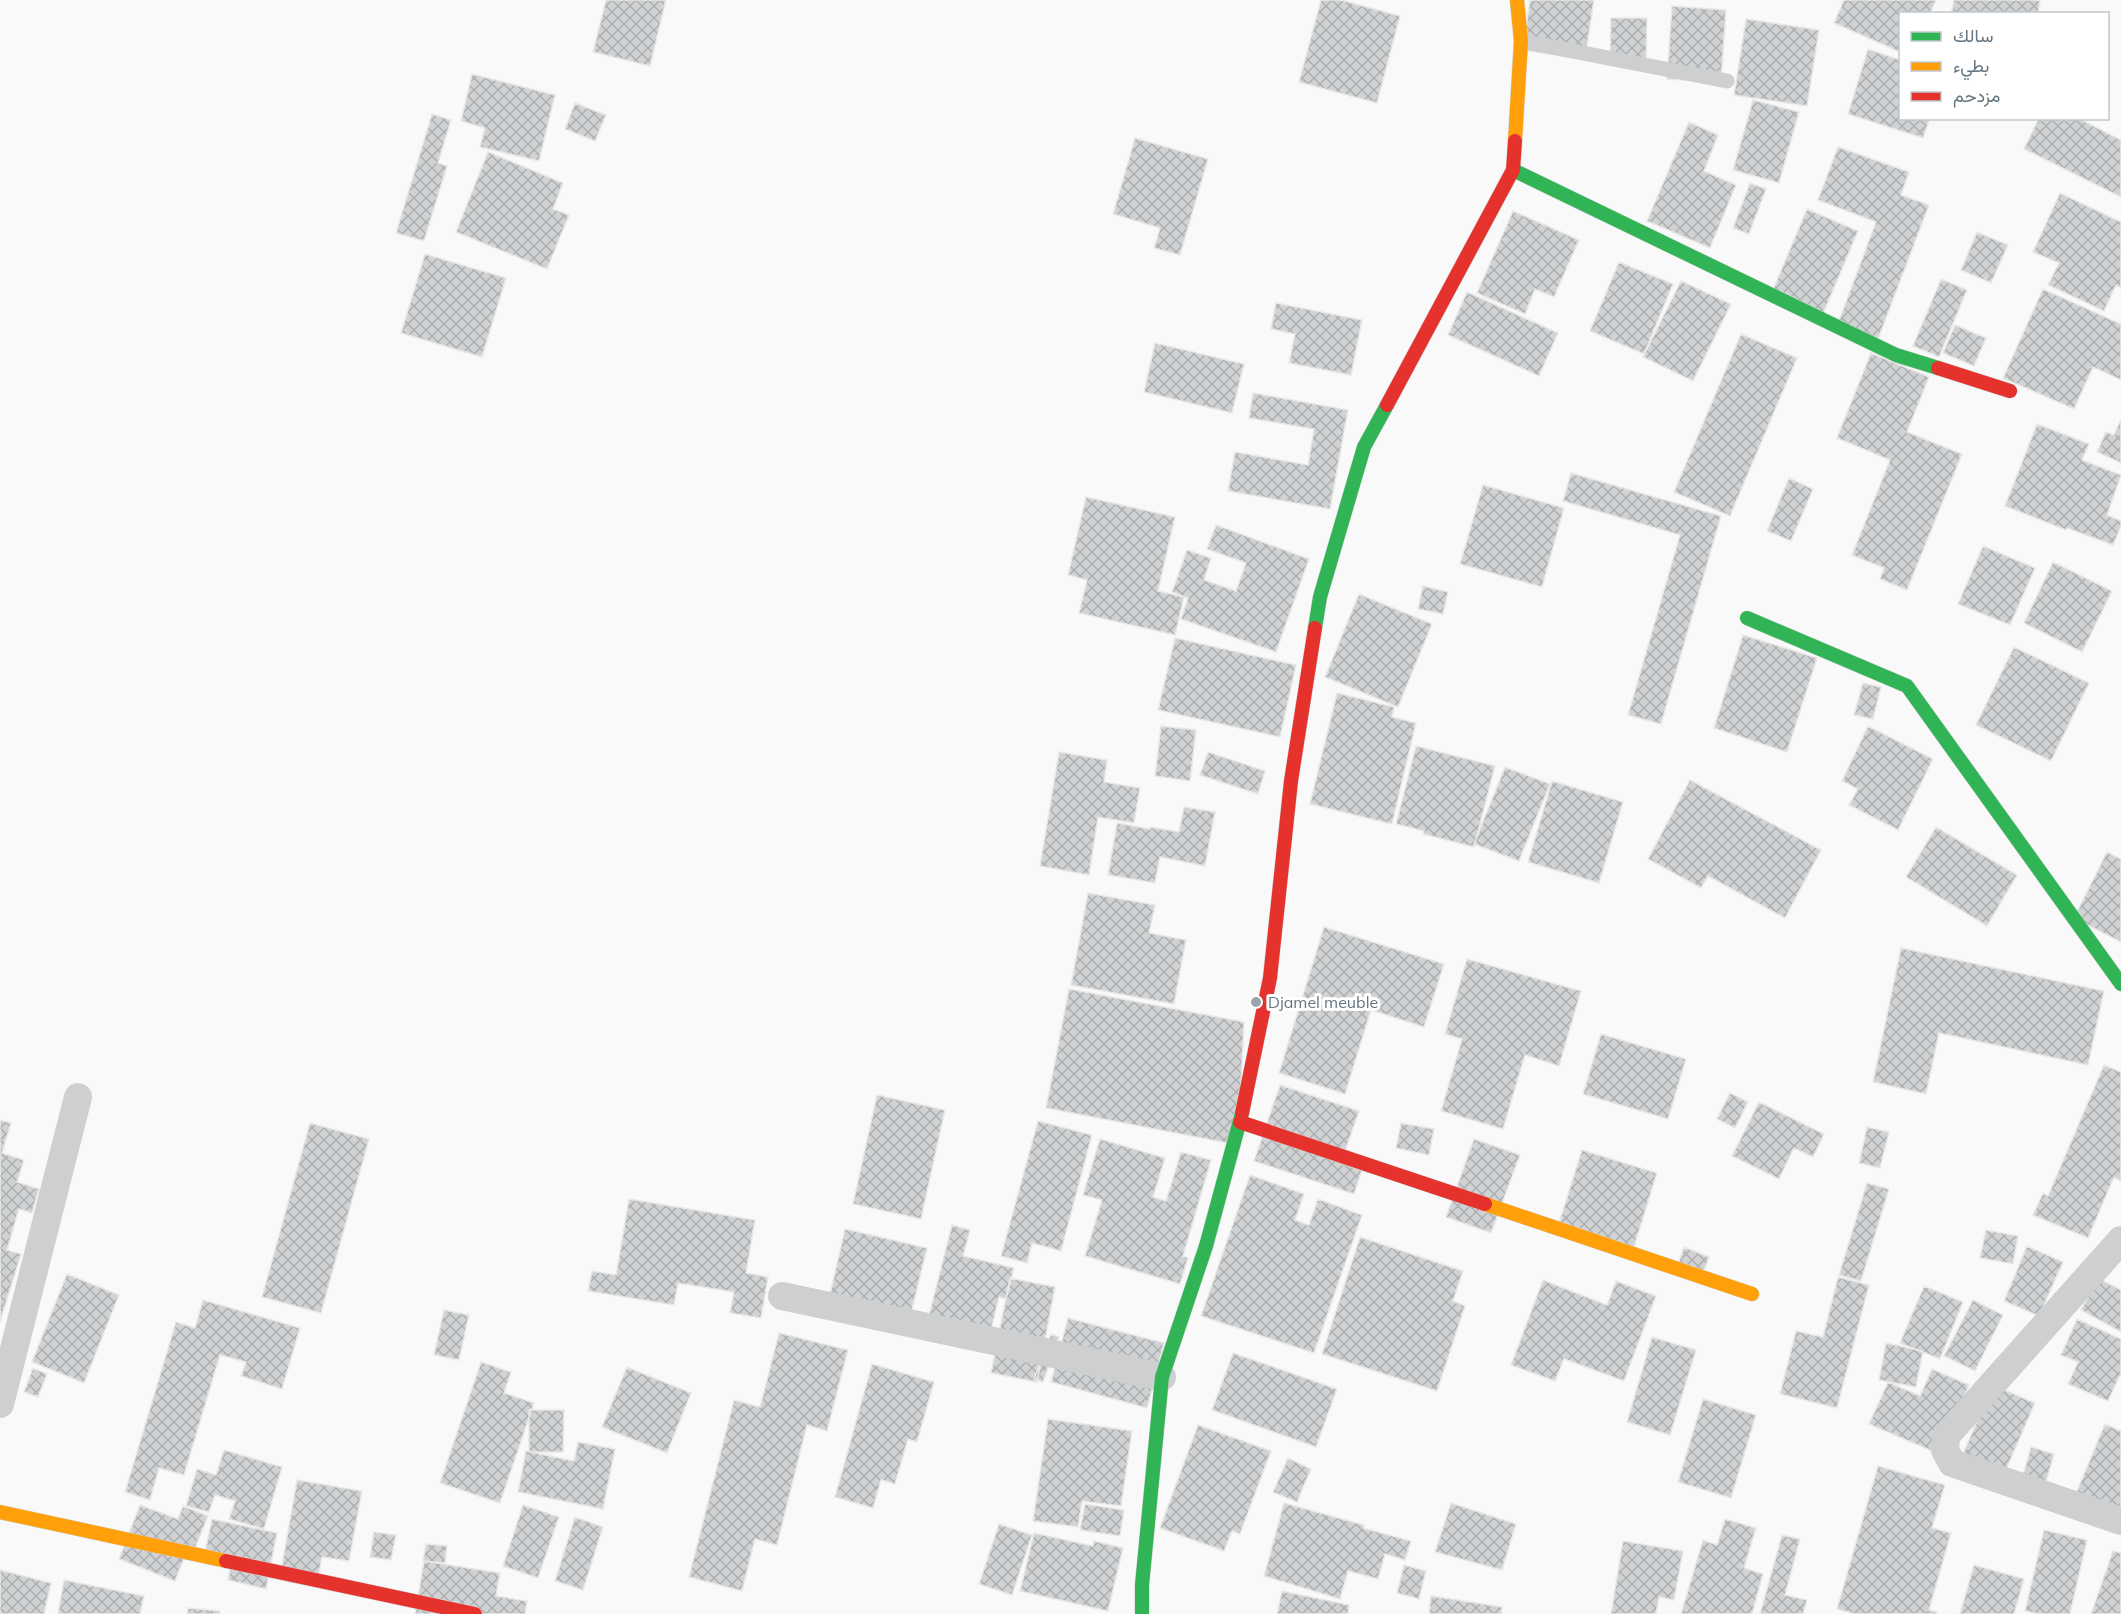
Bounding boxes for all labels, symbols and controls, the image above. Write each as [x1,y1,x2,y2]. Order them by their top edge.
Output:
legend [1899,12,2109,120]
text: سالك [1953,24,1993,47]
text: بطيء [1953,54,1989,81]
text: مزدحم [1953,84,2000,108]
place label: Djamel meuble [1268,992,1378,1012]
marker: Djamel meuble [1249,995,1263,1009]

